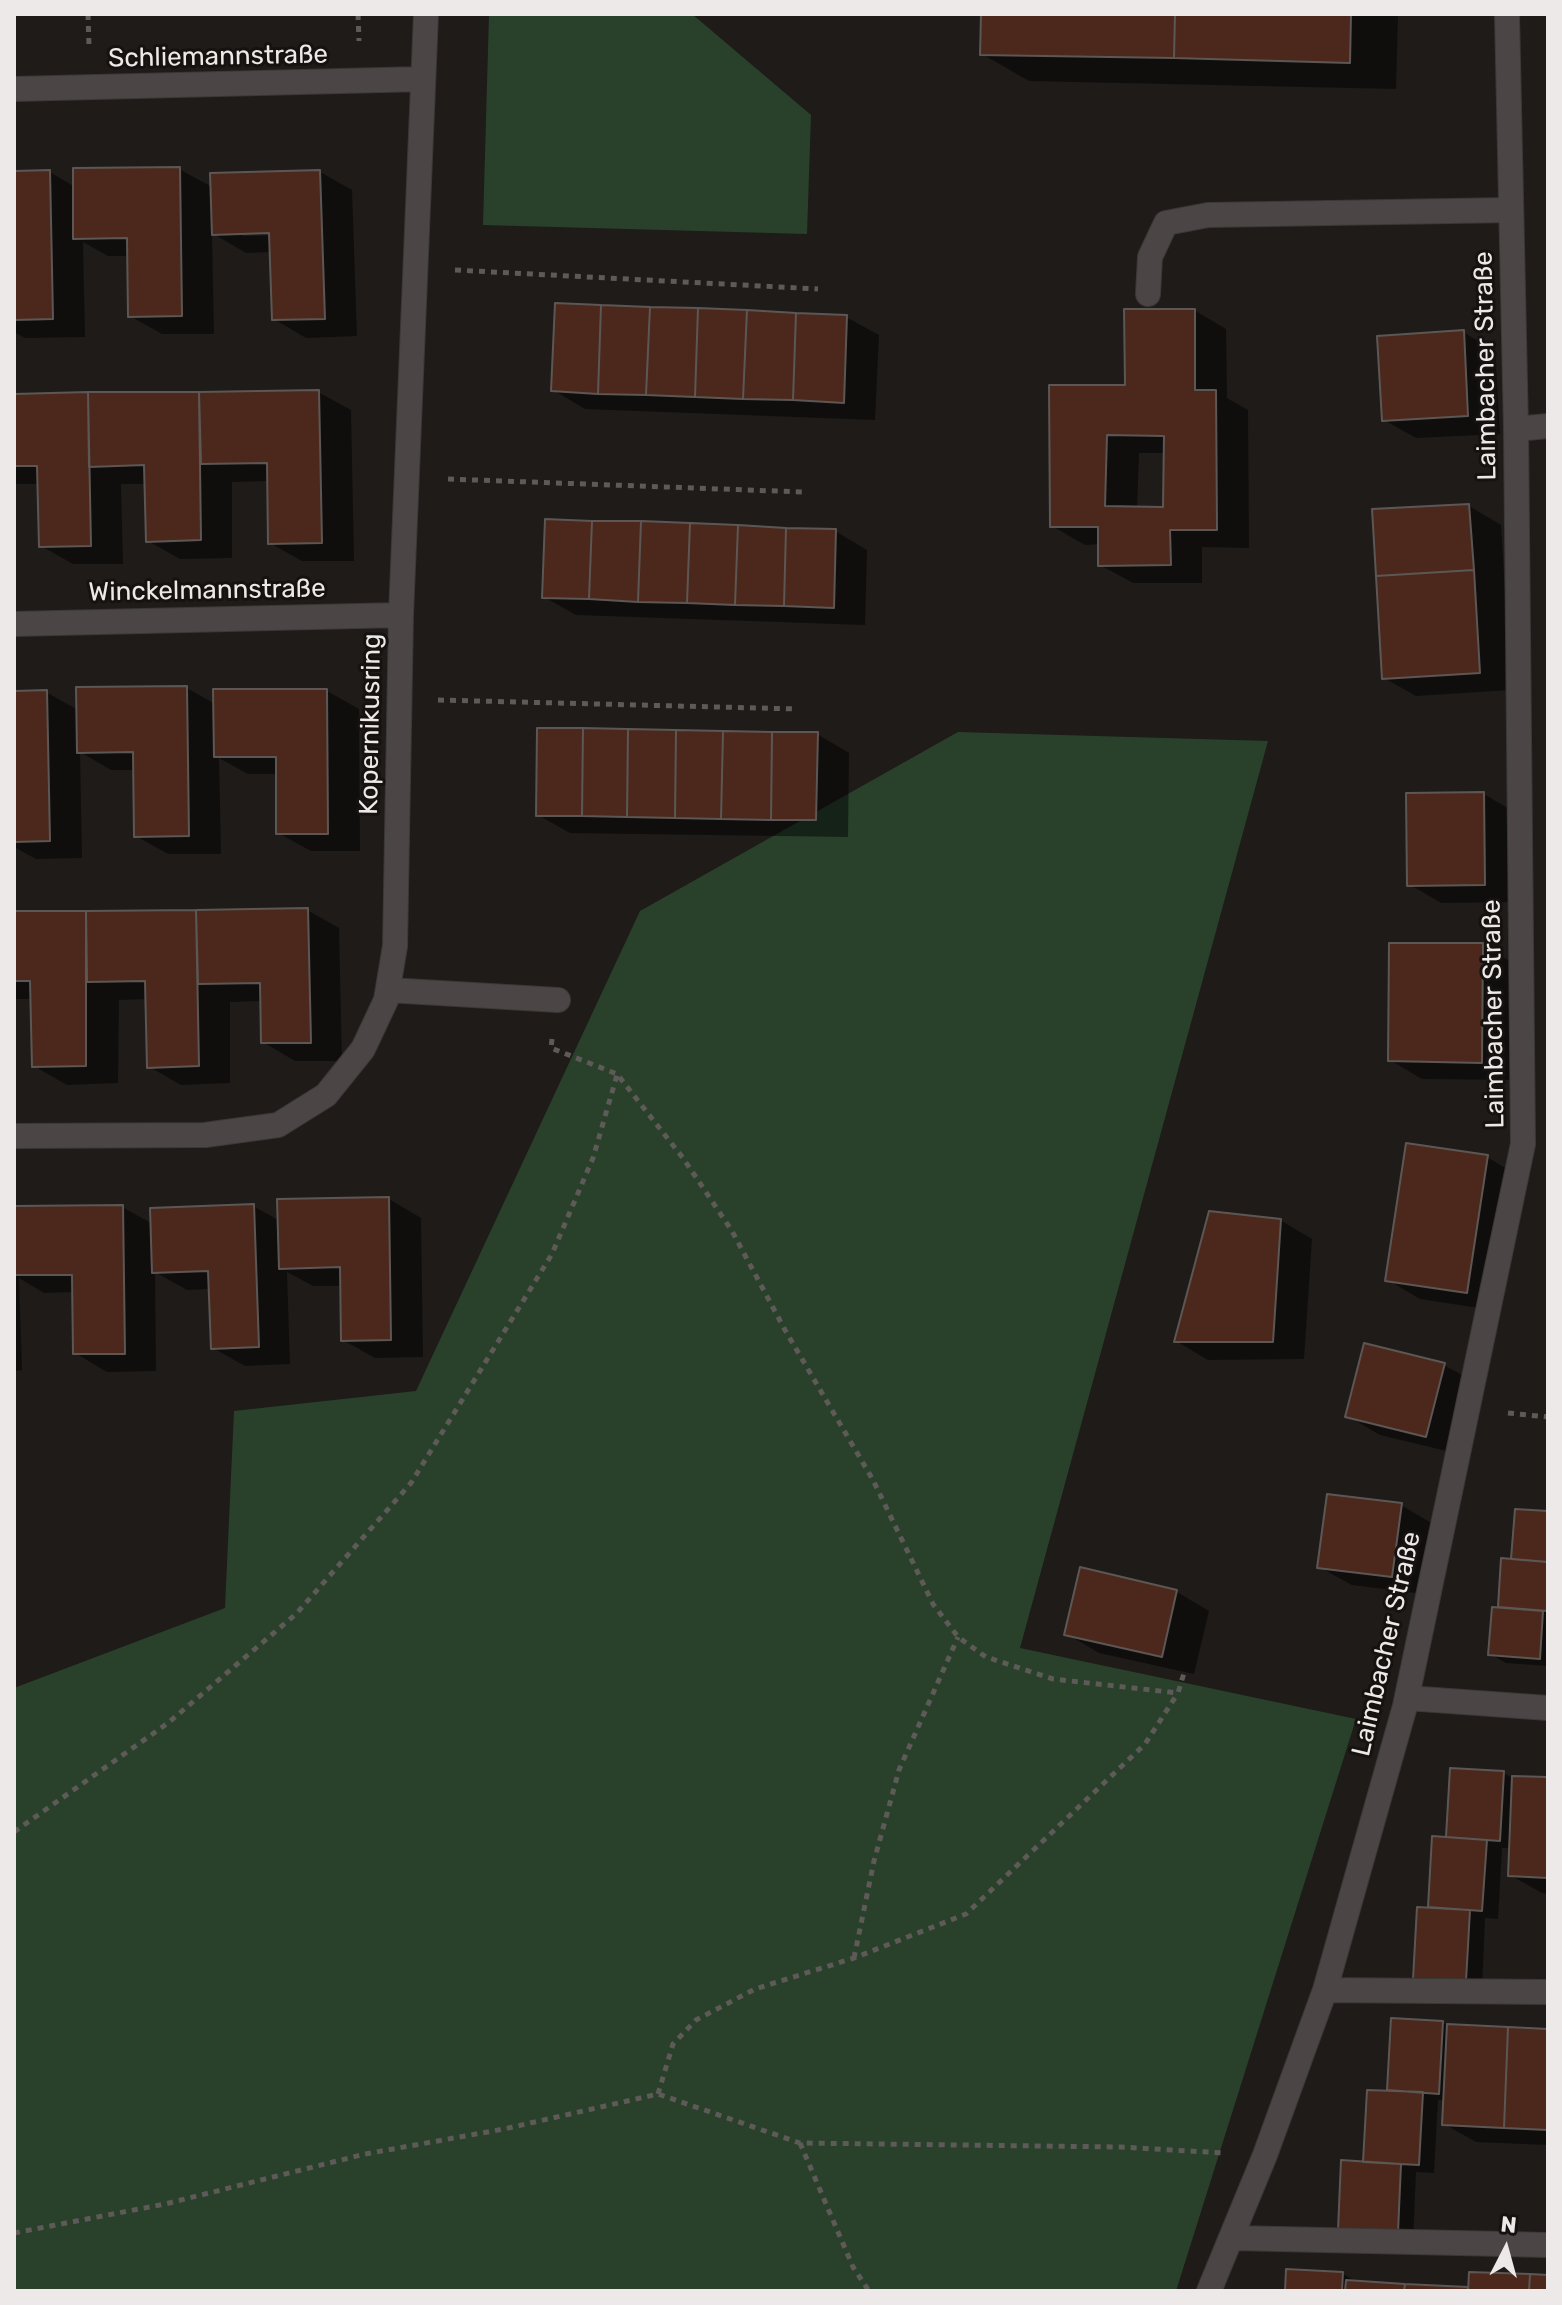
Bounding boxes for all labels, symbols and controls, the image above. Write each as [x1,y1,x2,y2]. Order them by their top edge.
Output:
street label: Schliemannstraße [108,39,328,75]
street label: Laimbacher Straße [1468,251,1504,481]
street label: Winckelmannstraße [88,573,326,609]
street label: Kopernikusring [354,633,388,815]
street label: Laimbacher Straße [1476,899,1512,1129]
street label: Laimbacher Straße [1346,1529,1428,1759]
north arrow [1466,2209,1546,2289]
text: N [1499,2210,1518,2239]

